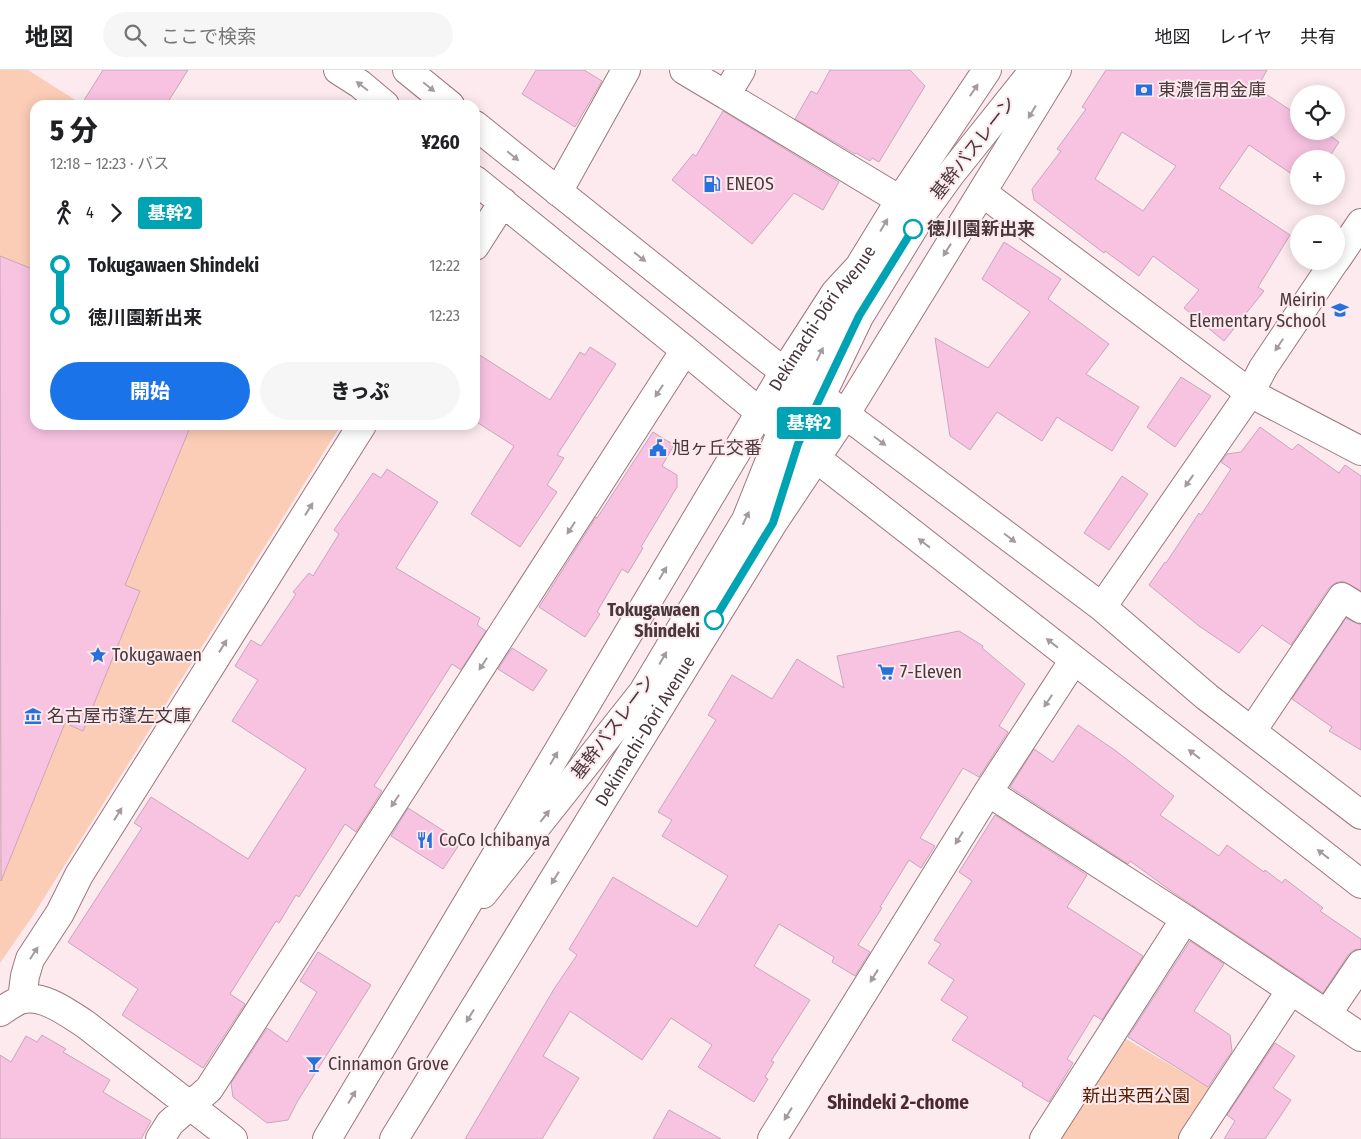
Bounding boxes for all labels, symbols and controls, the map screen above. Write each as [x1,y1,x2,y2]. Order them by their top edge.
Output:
search box [103,12,453,57]
icon: search [121,21,149,49]
text: 地図 [25,23,73,51]
text: ここで検索 [161,25,256,48]
text: 地図 [1155,26,1191,48]
text: レイヤ [1219,26,1272,48]
text: 共有 [1300,26,1336,48]
place label: 東濃信用金庫 [1158,79,1266,101]
bank icon: 東濃信用金庫 [1134,80,1154,100]
one-way arrow [356,81,369,92]
one-way arrow [422,82,435,93]
one-way arrow [969,83,979,97]
map controls [1290,85,1345,270]
button: locate [1290,85,1345,140]
street label: 基幹バスレーン [926,92,1020,204]
one-way arrow [1028,105,1037,118]
text: 5 分 [50,114,98,147]
text: ¥260 [421,131,460,154]
one-way arrow [506,150,519,161]
button: + [1290,150,1345,205]
text: 12:18 – 12:23 · バス [50,154,169,173]
place label: ENEOS [726,173,774,195]
fuel station icon: ENEOS [702,174,722,194]
icon: walk [50,199,78,227]
icon: forward [102,199,130,227]
text: 基幹2 [148,202,192,224]
text: 4 [86,203,94,222]
button: − [1290,215,1345,270]
place label: 徳川園新出来 [927,218,1035,240]
one-way arrow [880,219,889,232]
marker: 徳川園新出来 [903,219,923,239]
street label: Dekimachi-Dōri Avenue [764,242,880,395]
one-way arrow [943,244,952,257]
one-way arrow [633,251,646,262]
text: Tokugawaen Shindeki [88,254,259,277]
text: 12:22 [429,256,460,275]
place label: Meirin Elementary School [1189,289,1326,332]
school or university icon: Meirin Elementary School [1330,300,1350,320]
text: 徳川園新出来 [88,306,202,329]
text: 12:23 [429,306,460,325]
one-way arrow [1274,338,1283,352]
one-way arrow [816,347,824,361]
button: 開始 [50,362,250,420]
button: きっぷ [260,362,460,420]
one-way arrow [654,384,664,398]
line badge: 基幹2 [780,407,838,439]
text: 基幹2 [787,412,831,434]
one-way arrow [873,436,887,446]
place label: 旭ヶ丘交番 [672,437,762,459]
public building icon: 旭ヶ丘交番 [648,438,668,458]
one-way arrow [1184,474,1194,488]
one-way arrow [304,502,314,515]
one-way arrow [742,511,750,525]
one-way arrow [566,521,576,534]
one-way arrow [1003,533,1016,544]
one-way arrow [918,538,931,549]
one-way arrow [659,567,668,580]
place label: Tokugawaen Shindeki [607,599,700,642]
marker: Tokugawaen Shindeki [704,610,724,630]
one-way arrow [1046,638,1059,649]
one-way arrow [218,640,227,653]
place label: Tokugawaen [112,644,202,666]
place icon: Tokugawaen [88,645,108,665]
one-way arrow [658,651,667,664]
street label: Dekimachi-Dōri Avenue [590,652,700,810]
one-way arrow [478,658,488,671]
place label: 7-Eleven [900,661,962,683]
supermarket icon: 7-Eleven [876,662,896,682]
street label: 基幹バスレーン [567,670,659,784]
one-way arrow [1043,695,1053,708]
place label: 名古屋市蓬左文庫 [47,705,191,727]
museum icon: 名古屋市蓬左文庫 [23,706,43,726]
one-way arrow [1187,749,1201,759]
one-way arrow [549,752,558,765]
one-way arrow [390,794,400,808]
one-way arrow [113,807,122,820]
one-way arrow [540,810,551,823]
place label: CoCo Ichibanya [439,829,551,851]
restaurant icon: CoCo Ichibanya [415,830,435,850]
one-way arrow [955,831,964,844]
one-way arrow [1316,848,1329,859]
one-way arrow [551,872,560,885]
one-way arrow [30,946,39,960]
one-way arrow [869,969,878,982]
one-way arrow [465,1010,474,1023]
place label: Cinnamon Grove [328,1053,449,1075]
bar icon: Cinnamon Grove [304,1054,324,1074]
park label: 新出来西公園 [1082,1085,1190,1107]
one-way arrow [348,1090,356,1105]
district label: Shindeki 2-chome [827,1091,969,1114]
one-way arrow [783,1107,793,1120]

